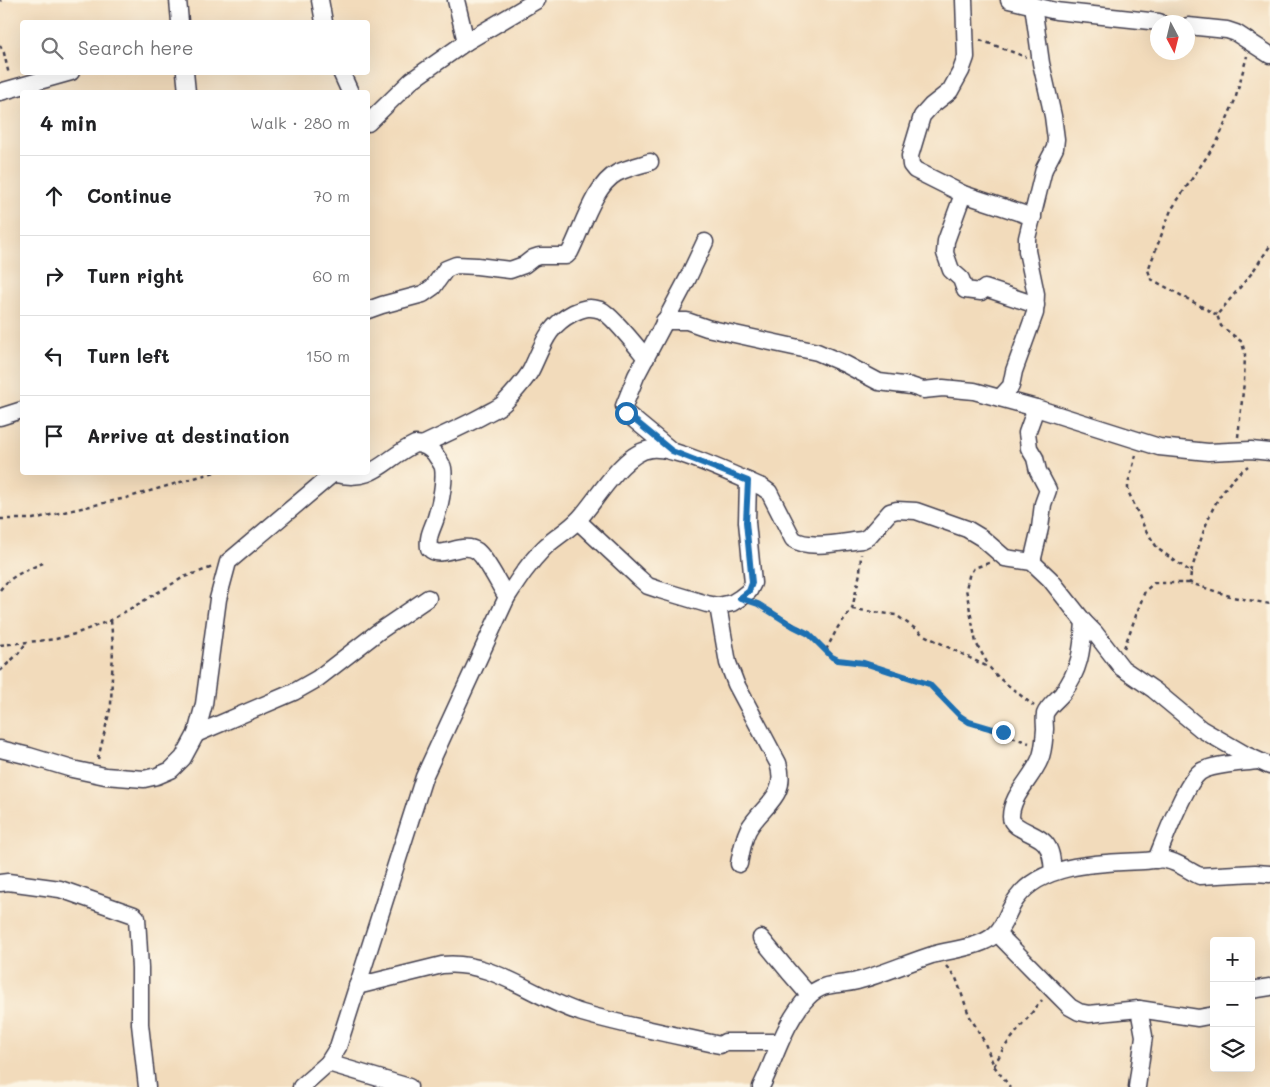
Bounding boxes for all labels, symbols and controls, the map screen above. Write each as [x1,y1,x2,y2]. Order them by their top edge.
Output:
north arrow [1150,15,1195,60]
search box [20,20,370,75]
icon: search [38,34,66,62]
text: Search here [78,35,194,60]
text: 4 min [40,109,97,136]
text: Walk · 280 m [250,112,350,133]
icon: ahead [40,182,68,210]
text: Continue [87,183,172,208]
text: 70 m [313,185,350,206]
icon: right [40,262,68,290]
text: Turn right [87,263,184,288]
text: 60 m [313,265,350,286]
icon: left [40,342,68,370]
text: Turn left [87,343,170,368]
text: 150 m [306,345,350,366]
route start [615,402,638,425]
icon: arrive [40,422,68,450]
text: Arrive at destination [87,423,290,448]
route end [992,721,1015,744]
map controls [1210,937,1255,1072]
button: + [1210,937,1255,982]
button: − [1210,982,1255,1027]
button: layers [1210,1027,1255,1072]

